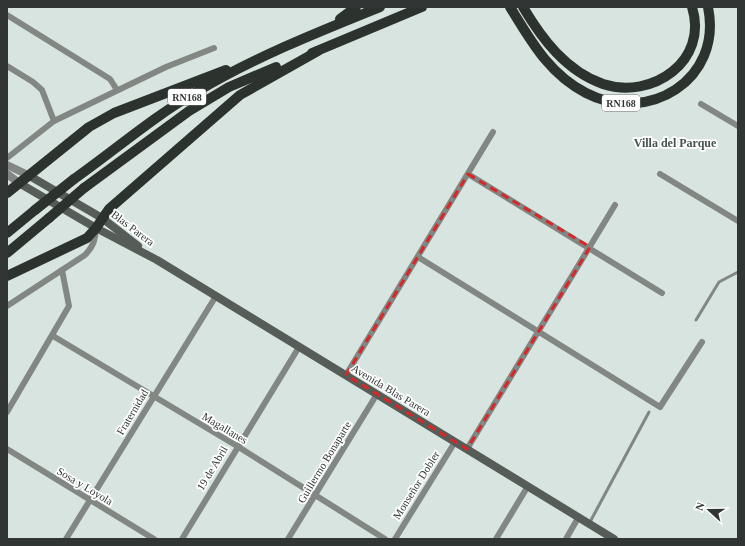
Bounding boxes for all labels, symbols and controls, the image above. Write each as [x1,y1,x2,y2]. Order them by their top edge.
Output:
road number: RN168 [168,89,206,105]
road number: RN168 [602,95,640,111]
district label: Villa del Parque [634,136,717,150]
street label: Blas Parera [109,208,157,248]
street label: Avenida Blas Parera [350,362,433,418]
street label: Fraternidad [114,387,150,437]
street label: Magallanes [200,410,250,446]
street label: Guillermo Bonaparte [295,419,353,505]
street label: 19 de Abril [194,444,230,492]
street label: Monseñor Dobler [390,449,442,521]
street label: Sosa y Loyola [55,465,115,507]
north arrow [689,490,729,530]
text: N [693,501,707,512]

